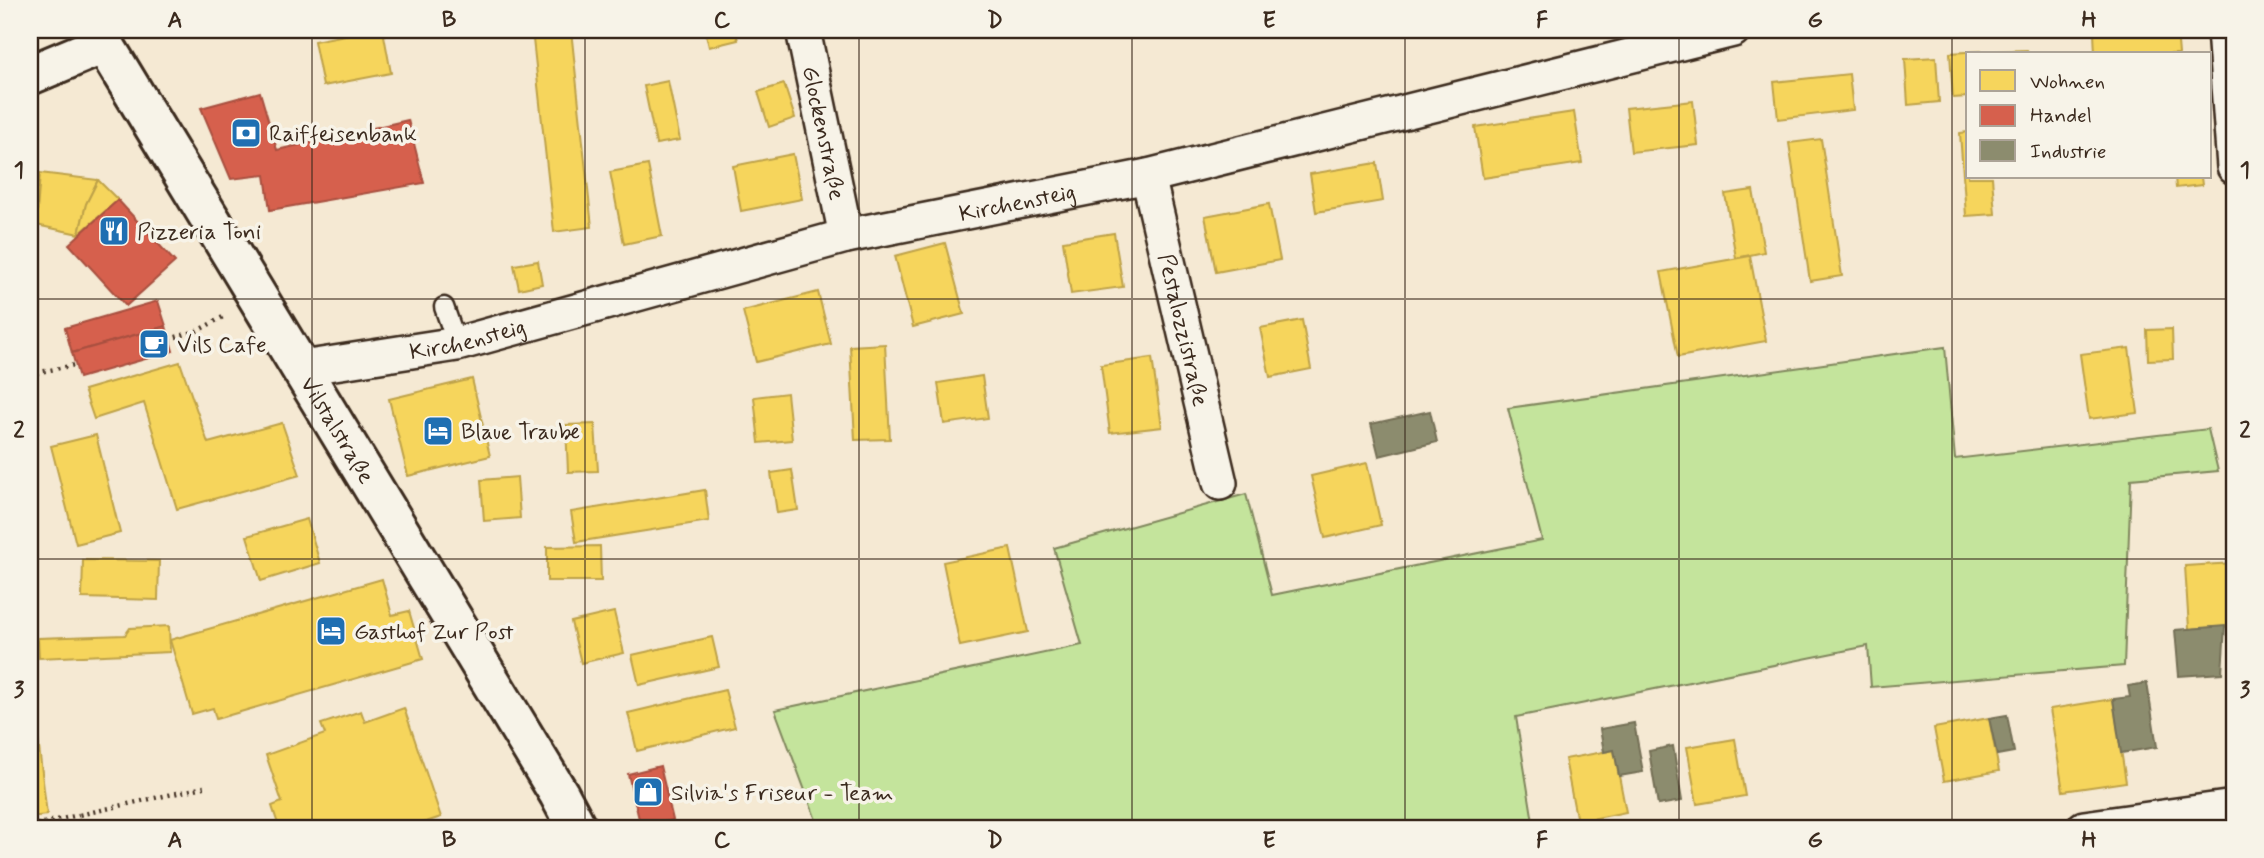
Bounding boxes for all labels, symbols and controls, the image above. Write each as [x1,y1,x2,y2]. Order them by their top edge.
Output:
text: A [167,6,183,36]
text: B [442,6,457,36]
text: C [714,6,731,36]
text: D [987,6,1003,36]
text: E [1262,6,1276,36]
text: F [1536,6,1548,36]
text: G [1807,6,1823,36]
text: H [2081,6,2097,36]
legend [1966,52,2212,178]
street label: Glockenstraße [794,64,851,203]
text: Wohnen [2030,68,2105,96]
text: Handel [2030,102,2092,130]
bank icon: Raiffeisenbank [229,116,263,150]
place label: Raiffeisenbank [269,120,417,150]
text: Industrie [2030,138,2106,166]
text: 1 [14,156,24,186]
text: 1 [2240,156,2250,186]
street label: Kirchensteig [957,178,1078,230]
restaurant icon: Pizzeria Toni [97,214,131,248]
place label: Pizzeria Toni [137,218,261,248]
street label: Pestalozzistraße [1150,251,1215,410]
street label: Kirchensteig [408,313,529,368]
cafe icon: Vils Cafe [137,327,171,361]
place label: Vils Cafe [177,331,267,361]
street label: Vilstalstraße [292,372,380,490]
hotel icon: Blaue Traube [421,414,455,448]
text: 2 [13,416,25,446]
text: 2 [2239,416,2251,446]
place label: Blaue Traube [461,418,580,448]
hotel icon: Gasthof Zur Post [314,614,348,648]
place label: Gasthof Zur Post [354,618,514,648]
text: 3 [14,676,25,706]
text: 3 [2240,676,2251,706]
shop icon: Silvia's Friseur - Team [631,775,665,809]
place label: Silvia's Friseur - Team [671,779,893,809]
text: A [167,826,183,856]
text: B [442,826,457,856]
text: C [714,826,731,856]
text: D [987,826,1003,856]
text: E [1262,826,1276,856]
text: F [1536,826,1548,856]
text: G [1807,826,1823,856]
text: H [2081,826,2097,856]

